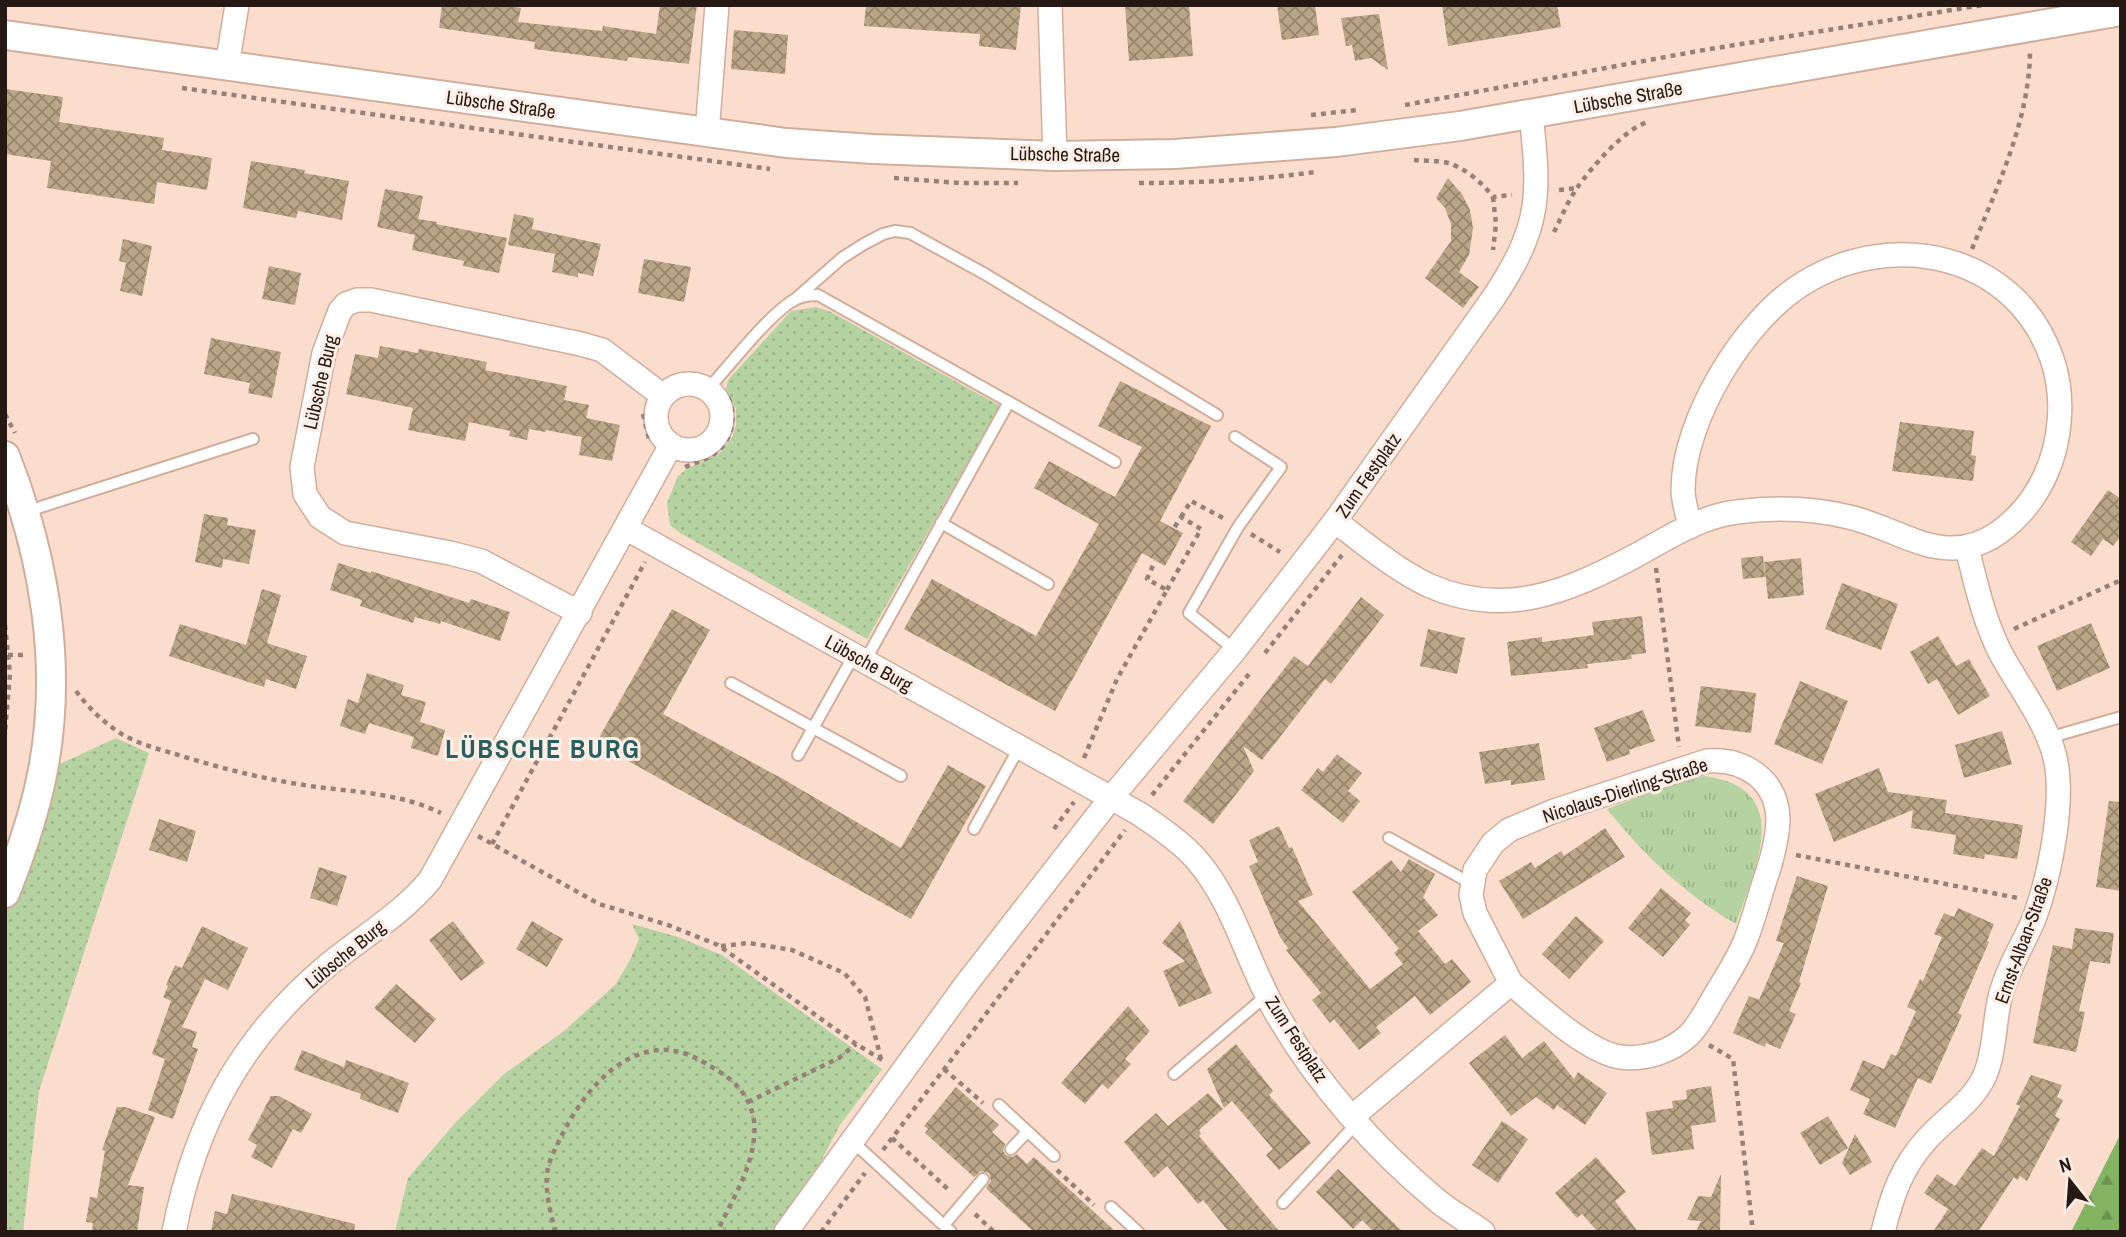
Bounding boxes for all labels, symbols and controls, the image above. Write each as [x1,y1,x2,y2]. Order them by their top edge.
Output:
street label: Lübsche Straße [1572,75,1684,119]
street label: Lübsche Straße [445,83,557,125]
street label: Lübsche Straße [1010,140,1120,168]
street label: Lübsche Burg [297,332,344,432]
street label: Zum Festplatz [1329,427,1407,523]
street label: Lübsche Burg [821,628,918,698]
district label: LÜBSCHE BURG [445,731,641,766]
street label: Nicolaus-Dierling-Straße [1539,751,1711,829]
street label: Ernst-Alban-Straße [1988,873,2058,1007]
street label: Lübsche Burg [299,913,391,994]
street label: Zum Festplatz [1259,991,1335,1087]
north arrow [2035,1146,2105,1216]
text: N [2056,1151,2074,1179]

